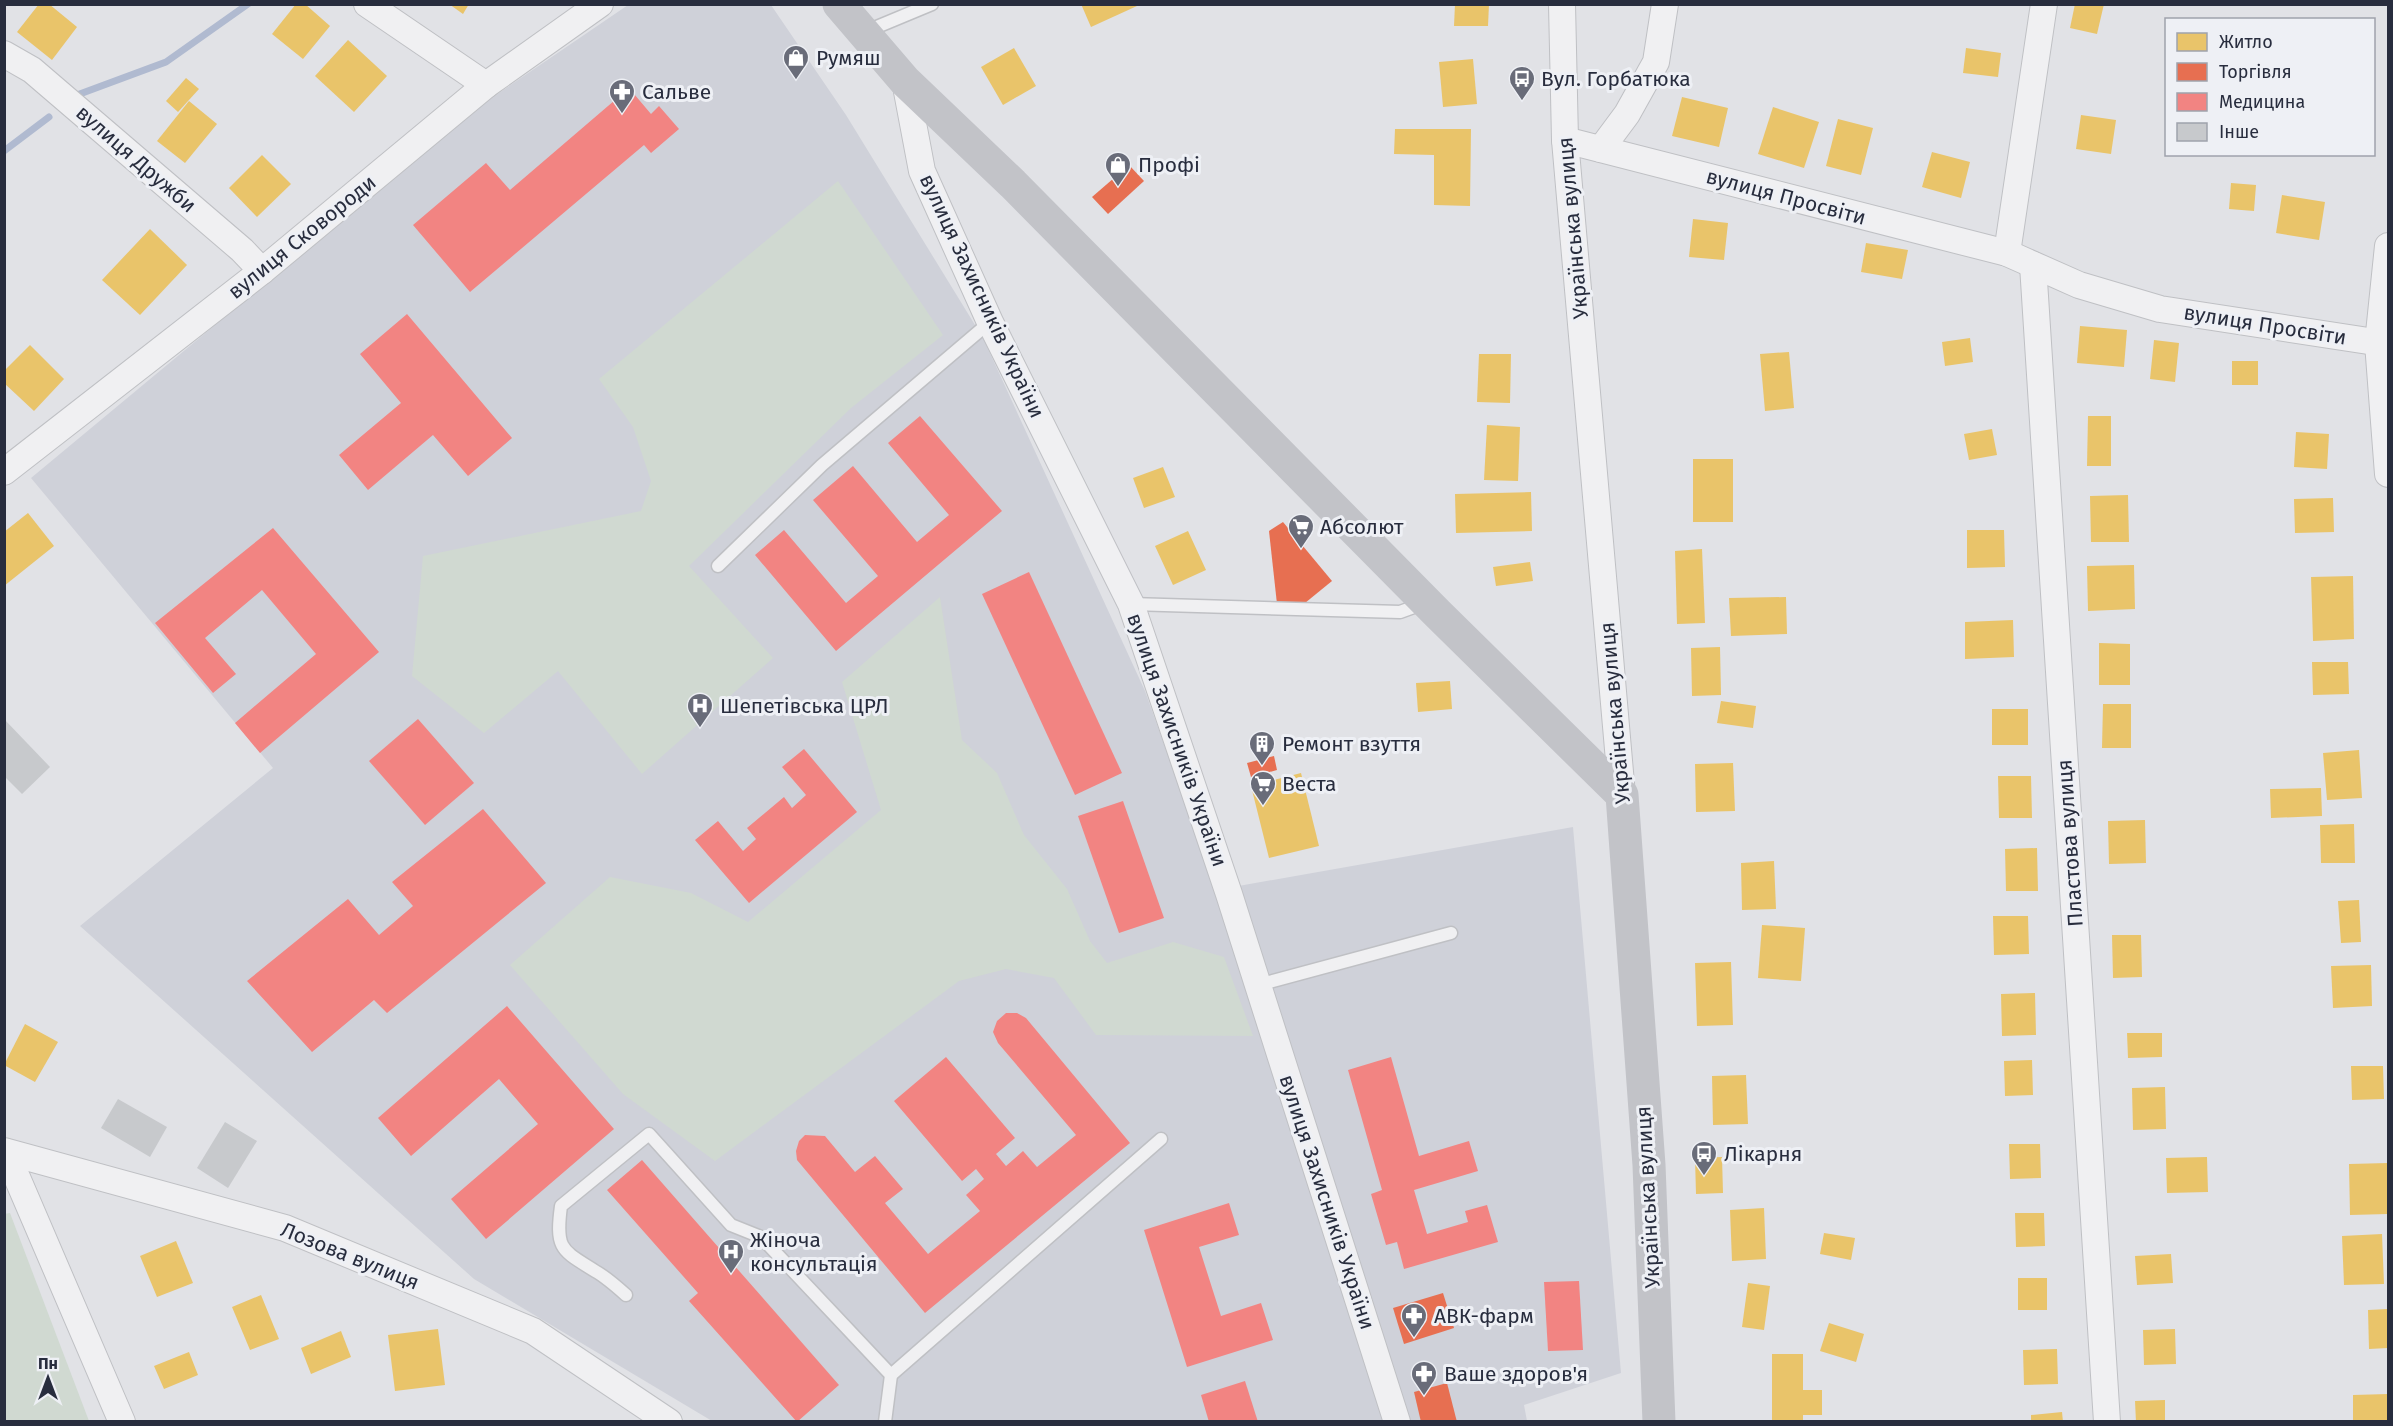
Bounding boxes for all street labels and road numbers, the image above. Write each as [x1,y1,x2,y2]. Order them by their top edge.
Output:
street label: вулиця Дружби [70,100,202,218]
street label: Українська вулиця [1552,136,1594,320]
street label: вулиця Просвіти [1703,163,1869,231]
street label: вулиця Сковороди [223,169,381,305]
street label: вулиця Захисників України [914,170,1050,422]
street label: вулиця Просвіти [2182,299,2348,351]
street label: вулиця Захисників України [1121,610,1233,870]
street label: Українська вулиця [1594,621,1636,805]
street label: Пластова вулиця [2051,758,2089,928]
street label: вулиця Захисників України [1273,1071,1381,1333]
street label: Українська вулиця [1630,1105,1666,1289]
street label: Лозова вулиця [277,1216,423,1296]

